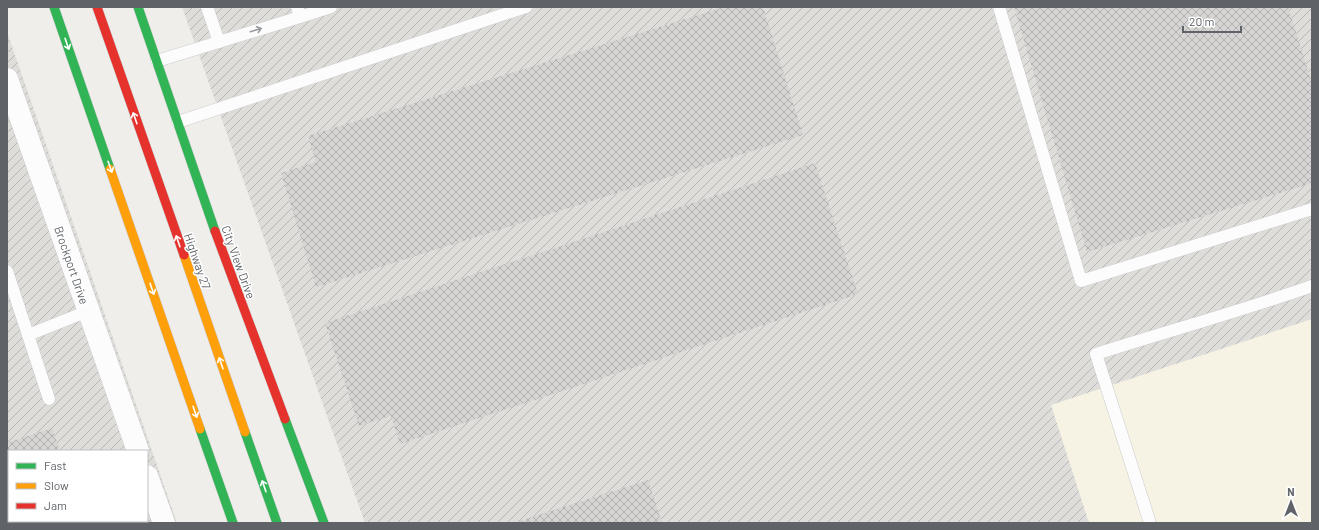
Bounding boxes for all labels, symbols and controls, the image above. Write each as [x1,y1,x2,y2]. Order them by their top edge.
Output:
scale bar [1183,8,1241,34]
text: 20 m [1189,14,1215,28]
one-way arrow [249,26,262,33]
one-way arrow [64,37,71,50]
one-way arrow [131,112,139,124]
one-way arrow [106,160,114,172]
street label: Brockport Drive [52,224,92,306]
street label: City View Drive [219,224,259,300]
street label: Highway 27 [182,231,214,291]
one-way arrow [174,234,181,247]
one-way arrow [149,283,156,296]
one-way arrow [217,357,224,370]
one-way arrow [192,406,199,419]
legend [8,450,148,522]
text: Fast [44,458,67,472]
text: Slow [44,478,69,492]
one-way arrow [260,480,267,493]
north arrow [1271,482,1311,522]
text: N [1287,485,1295,498]
text: Jam [44,498,67,512]

